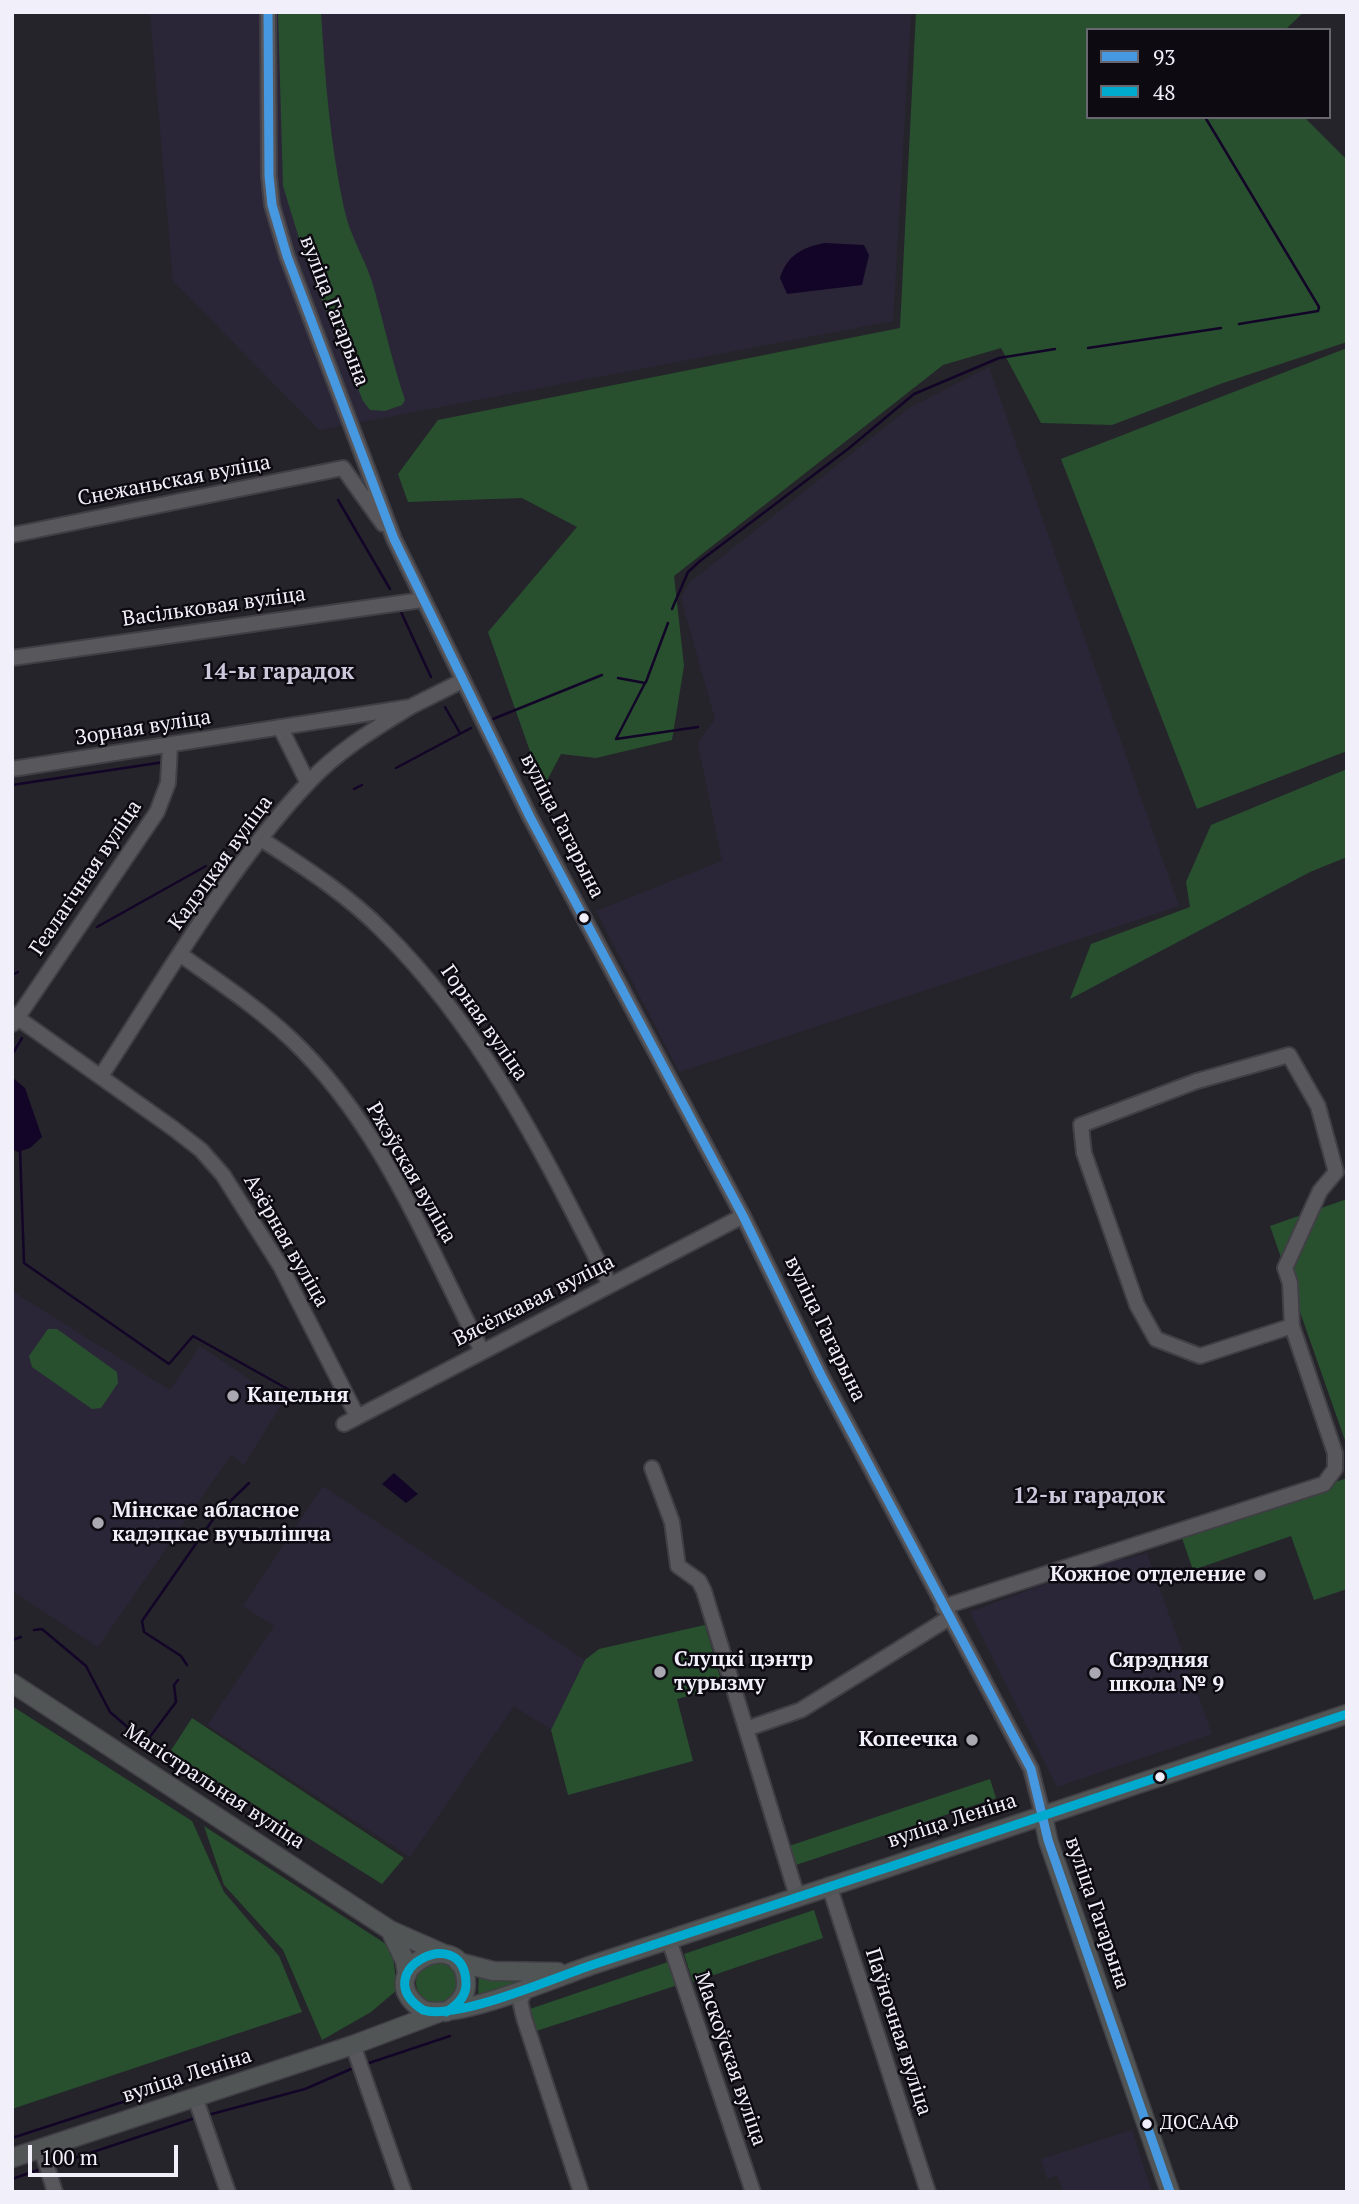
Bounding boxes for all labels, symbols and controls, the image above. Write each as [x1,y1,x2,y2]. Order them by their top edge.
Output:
legend [1086,28,1331,119]
text: 93 [1153,43,1175,71]
text: 48 [1153,78,1175,106]
street label: вуліца Гагарына [294,232,374,390]
street label: Снежаньская вуліца [75,450,273,512]
street label: Васільковая вуліца [121,582,307,632]
district label: 14-ы гарадок [202,658,354,686]
street label: Зорная вуліца [73,705,213,751]
street label: вуліца Гагарына [515,749,609,903]
street label: Кадэцкая вуліца [164,791,278,935]
street label: Геалагічная вуліца [25,796,147,960]
unlabelled marker [577,911,591,925]
street label: Горная вуліца [435,960,533,1086]
street label: Ржэўская вуліца [361,1098,461,1248]
street label: Азёрная вуліца [238,1170,334,1312]
street label: Вясёлкавая вуліца [449,1250,619,1352]
street label: вуліца Гагарына [779,1252,871,1406]
place label: Кацельня [247,1383,349,1409]
marker: Кацельня [225,1388,241,1404]
district label: 12-ы гарадок [1013,1482,1165,1510]
place label: Мінскае абласное кадэцкае вучылішча [112,1498,331,1548]
marker: Мінскае абласное кадэцкае вучылішча [90,1515,106,1531]
place label: Кожное отделение [1050,1562,1246,1588]
marker: Кожное отделение [1252,1567,1268,1583]
place label: Слуцкі цэнтр турызму [674,1647,813,1697]
place label: Сярэдняя школа № 9 [1109,1648,1224,1698]
marker: Слуцкі цэнтр турызму [652,1664,668,1680]
marker: Сярэдняя школа № 9 [1087,1665,1103,1681]
street label: Магістральная вуліца [119,1719,309,1855]
place label: Копеечка [859,1727,958,1753]
marker: Копеечка [964,1732,980,1748]
unlabelled marker [1153,1770,1167,1784]
street label: вуліца Леніна [884,1788,1020,1854]
street label: вуліца Гагарына [1059,1834,1135,1992]
street label: Паўночная вуліца [859,1945,937,2119]
street label: Маскоўская вуліца [688,1969,772,2149]
street label: вуліца Леніна [119,2043,255,2109]
place label: ДОСААФ [1160,2113,1239,2135]
marker: ДОСААФ [1140,2117,1154,2131]
scale bar [32,2130,182,2174]
text: 100 m [41,2143,98,2171]

